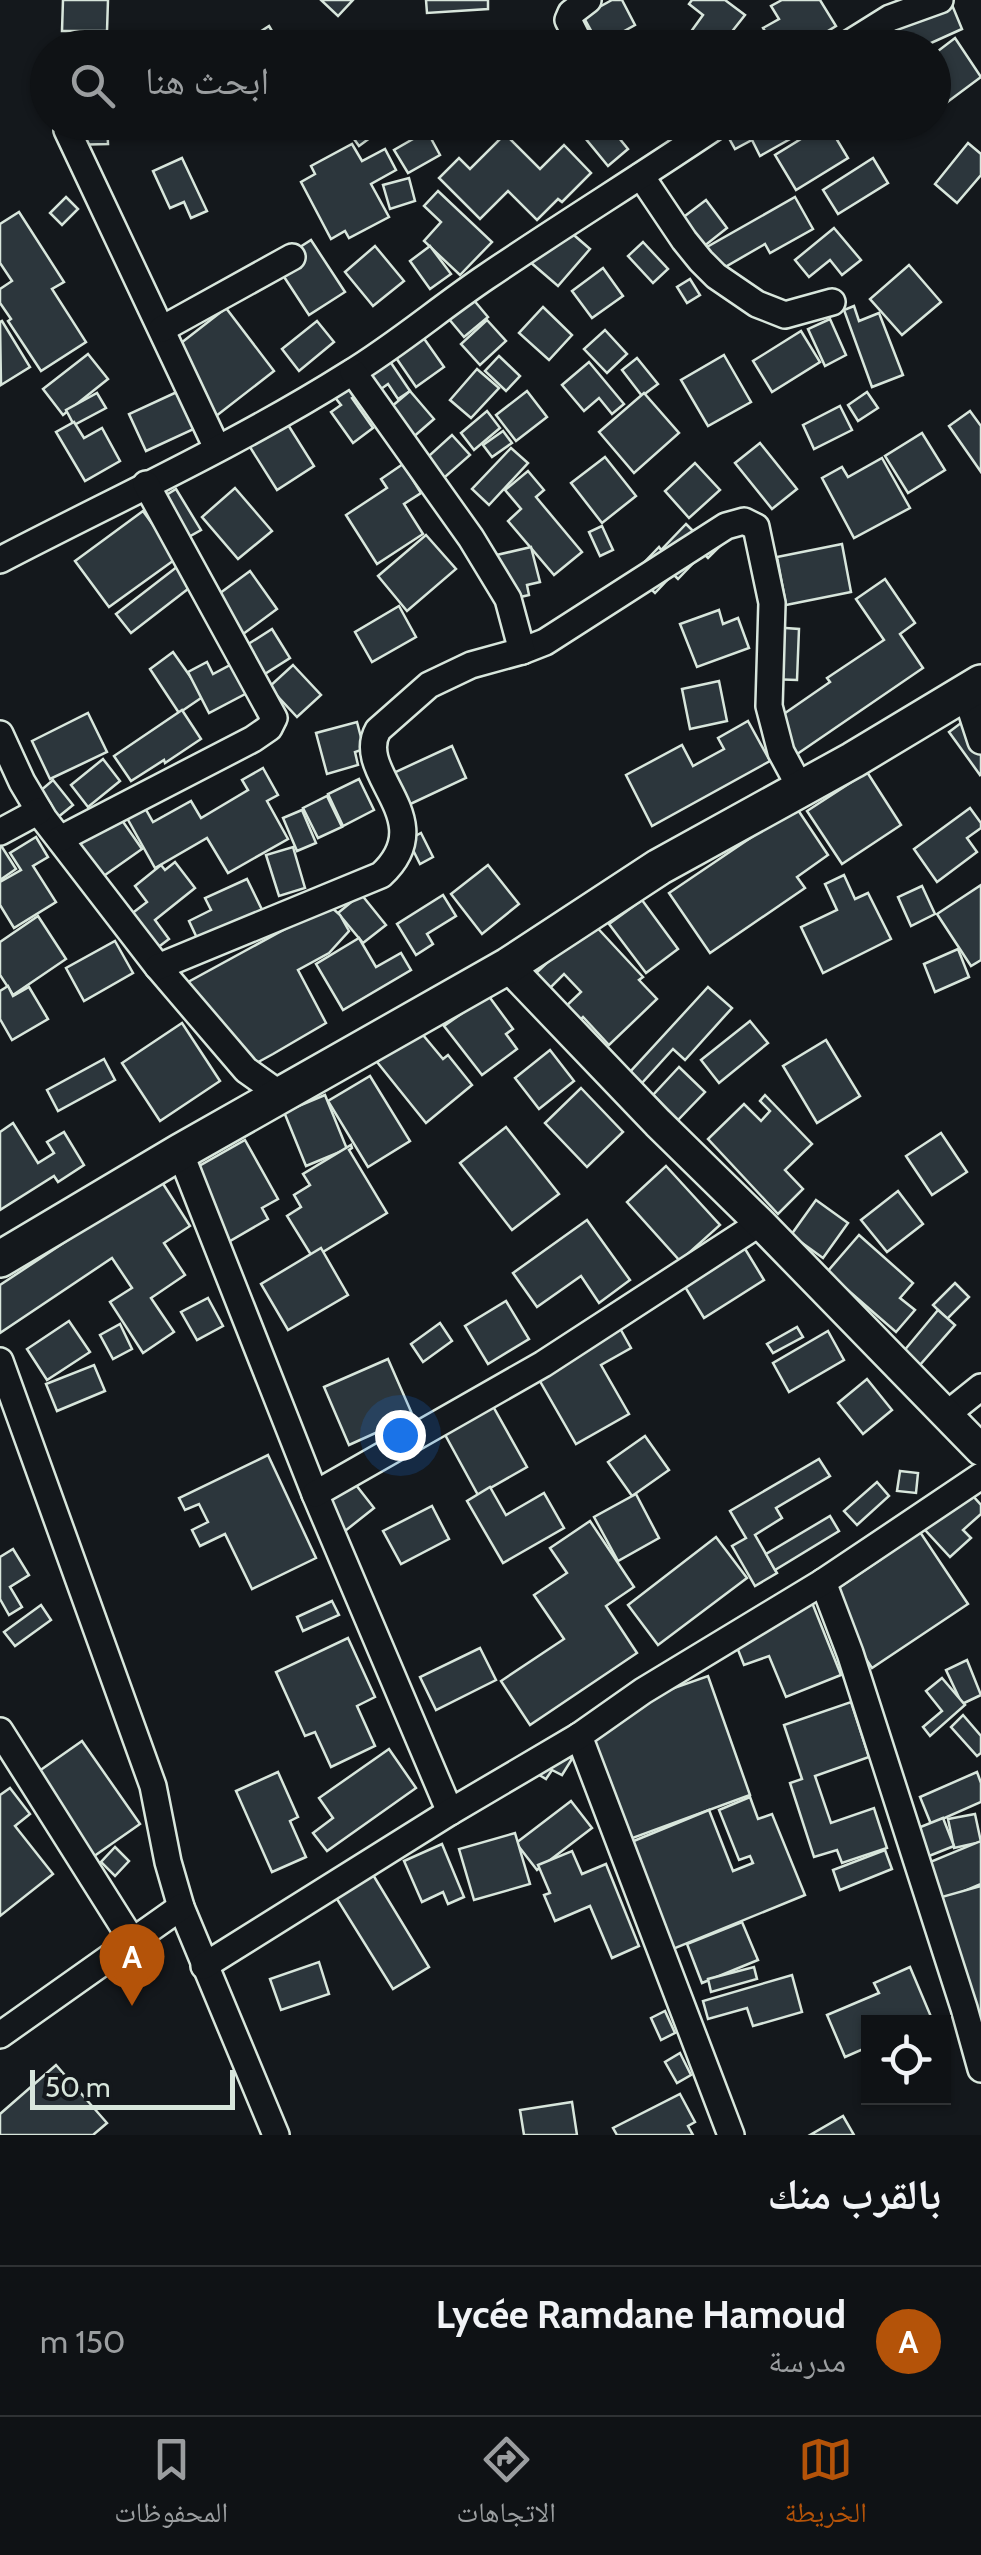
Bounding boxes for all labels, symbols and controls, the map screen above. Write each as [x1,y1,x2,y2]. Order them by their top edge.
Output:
search box [30,30,951,140]
text: ابحث هنا [145,57,269,104]
icon: search [65,58,120,113]
your location [375,1410,426,1461]
pin: A [100,1924,164,2006]
map controls [861,2015,951,2105]
button: locate [861,2015,951,2105]
scale bar [30,2065,235,2110]
text: 50 m [45,2070,111,2104]
text: بالقرب منك [768,2168,941,2220]
text: Lycée Ramdane Hamoud [436,2291,846,2338]
text: 150 m [40,2322,125,2361]
text: A [899,2322,919,2361]
text: مدرسة [768,2341,846,2380]
tab: المحفوظات [114,2432,228,2540]
tab: الاتجاهات [457,2432,556,2540]
tab: الخريطة [784,2432,867,2540]

